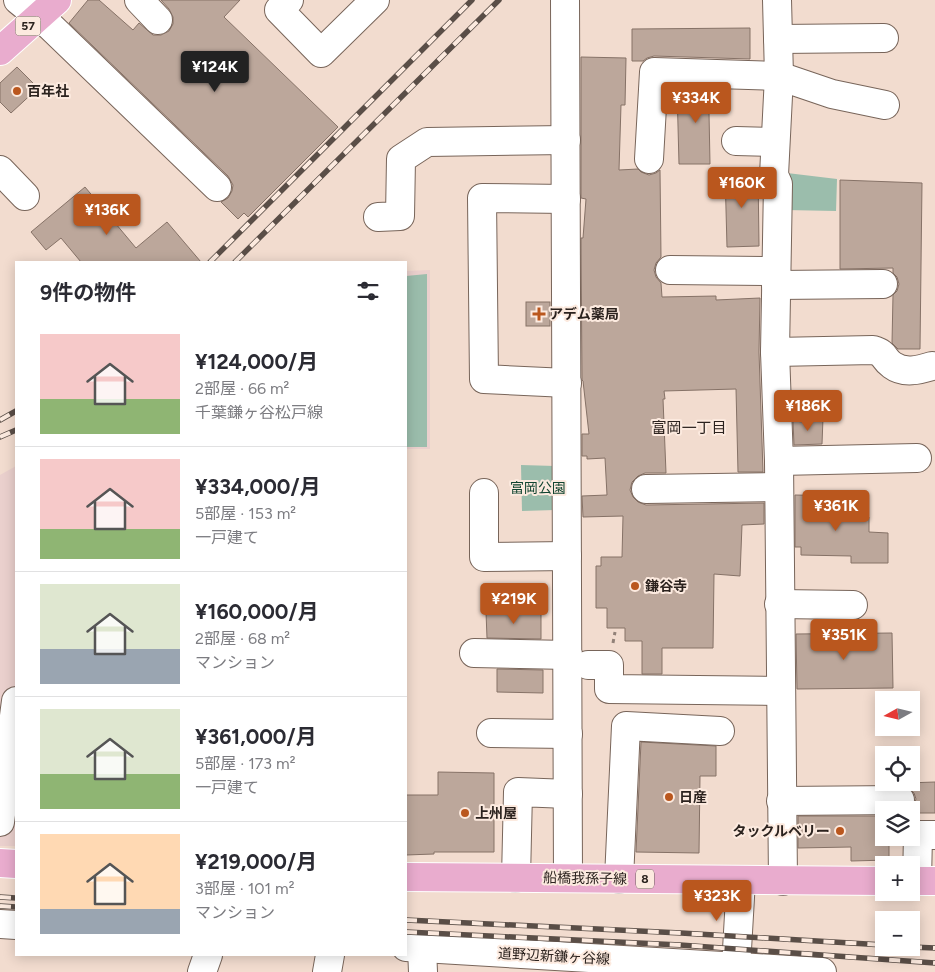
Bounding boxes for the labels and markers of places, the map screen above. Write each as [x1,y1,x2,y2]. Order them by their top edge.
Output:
pin: ¥124K [180,51,250,93]
pin: ¥334K [661,82,731,124]
place label: 百年社 [27,83,69,100]
marker: 百年社 [11,85,23,97]
pin: ¥160K [707,166,777,209]
pin: ¥136K [72,194,142,236]
place label: アデム薬局 [549,306,619,323]
marker: アデム薬局 [533,308,545,320]
pin: ¥186K [773,390,843,432]
pin: ¥361K [801,490,871,532]
place label: 鎌谷寺 [645,578,687,595]
marker: 鎌谷寺 [629,580,641,592]
pin: ¥219K [479,582,549,625]
pin: ¥351K [809,618,879,661]
place label: 日産 [679,789,707,806]
marker: 日産 [663,791,675,803]
place label: 上州屋 [475,805,517,822]
marker: 上州屋 [459,807,471,819]
place label: タックルベリー [732,823,830,840]
marker: タックルベリー [834,825,846,837]
pin: ¥323K [682,880,752,922]

